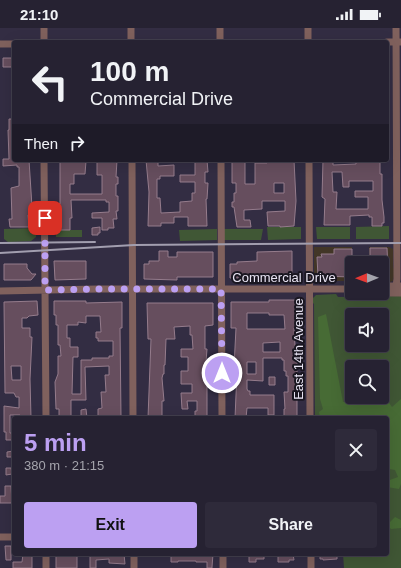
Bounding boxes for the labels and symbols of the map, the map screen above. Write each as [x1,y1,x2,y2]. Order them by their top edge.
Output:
pin [28,201,62,235]
north arrow [345,256,389,300]
street label: Commercial Drive [232,270,336,285]
street label: East 14th Avenue [291,298,306,400]
position arrow [201,352,243,394]

